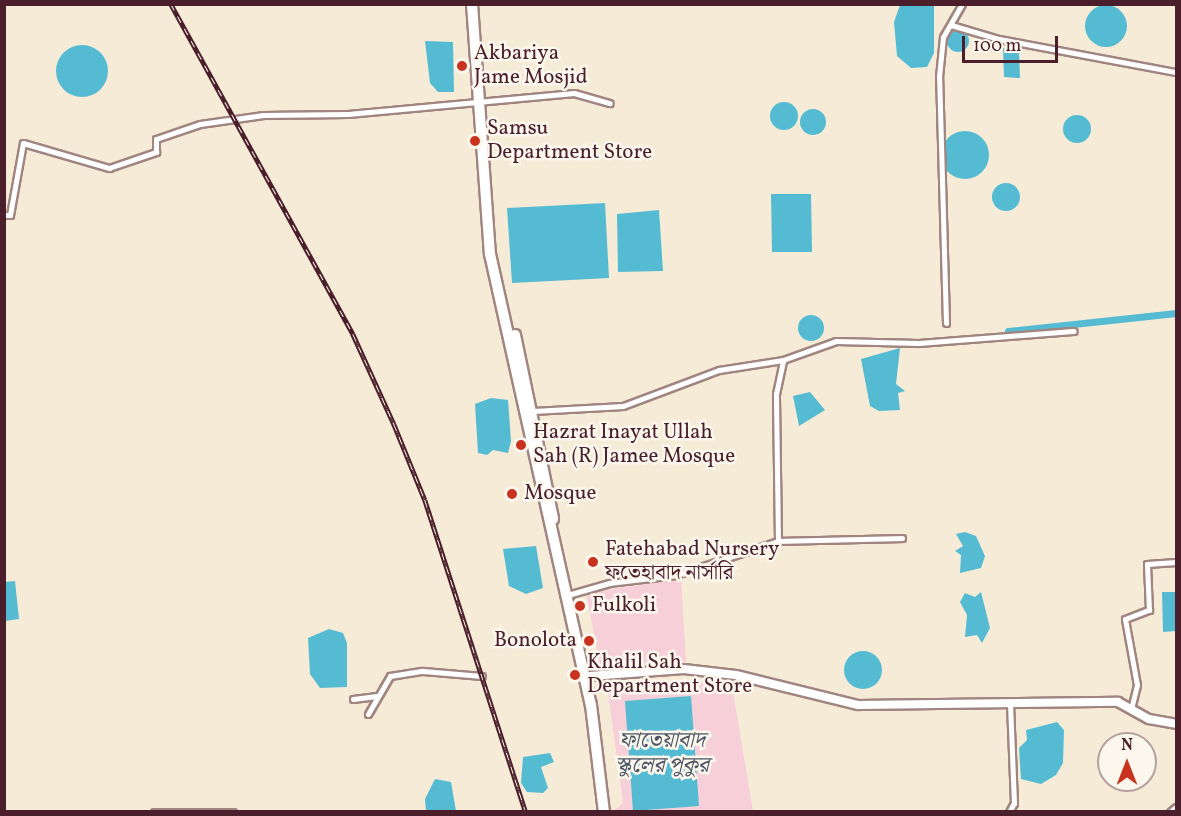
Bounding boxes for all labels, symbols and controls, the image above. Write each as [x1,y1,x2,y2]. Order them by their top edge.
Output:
scale bar [965,24,1061,62]
text: 100 m [973,34,1022,59]
place label: Akbariya Jame Mosjid [474,41,588,91]
marker: Akbariya Jame Mosjid [455,59,469,73]
place label: Samsu Department Store [487,116,652,166]
marker: Samsu Department Store [468,134,482,148]
place label: Hazrat Inayat Ullah Sah (R) Jamee Mosque [533,420,735,470]
marker: Hazrat Inayat Ullah Sah (R) Jamee Mosque [514,438,528,452]
place label: Mosque [524,481,597,507]
marker: Mosque [505,487,519,501]
place label: Fatehabad Nursery ফতেহাবাদ নার্সারি [605,537,779,587]
marker: Fatehabad Nursery ফতেহাবাদ নার্সারি [586,555,600,569]
place label: Fulkoli [592,593,656,619]
marker: Fulkoli [573,599,587,613]
place label: Bonolota [494,628,577,654]
marker: Bonolota [582,634,596,648]
place label: Khalil Sah Department Store [587,650,752,700]
marker: Khalil Sah Department Store [568,668,582,682]
water label: ফাতেয়াবাদ স্কুলের পুকুর [615,728,709,780]
north arrow [1097,732,1157,792]
text: N [1121,735,1133,757]

